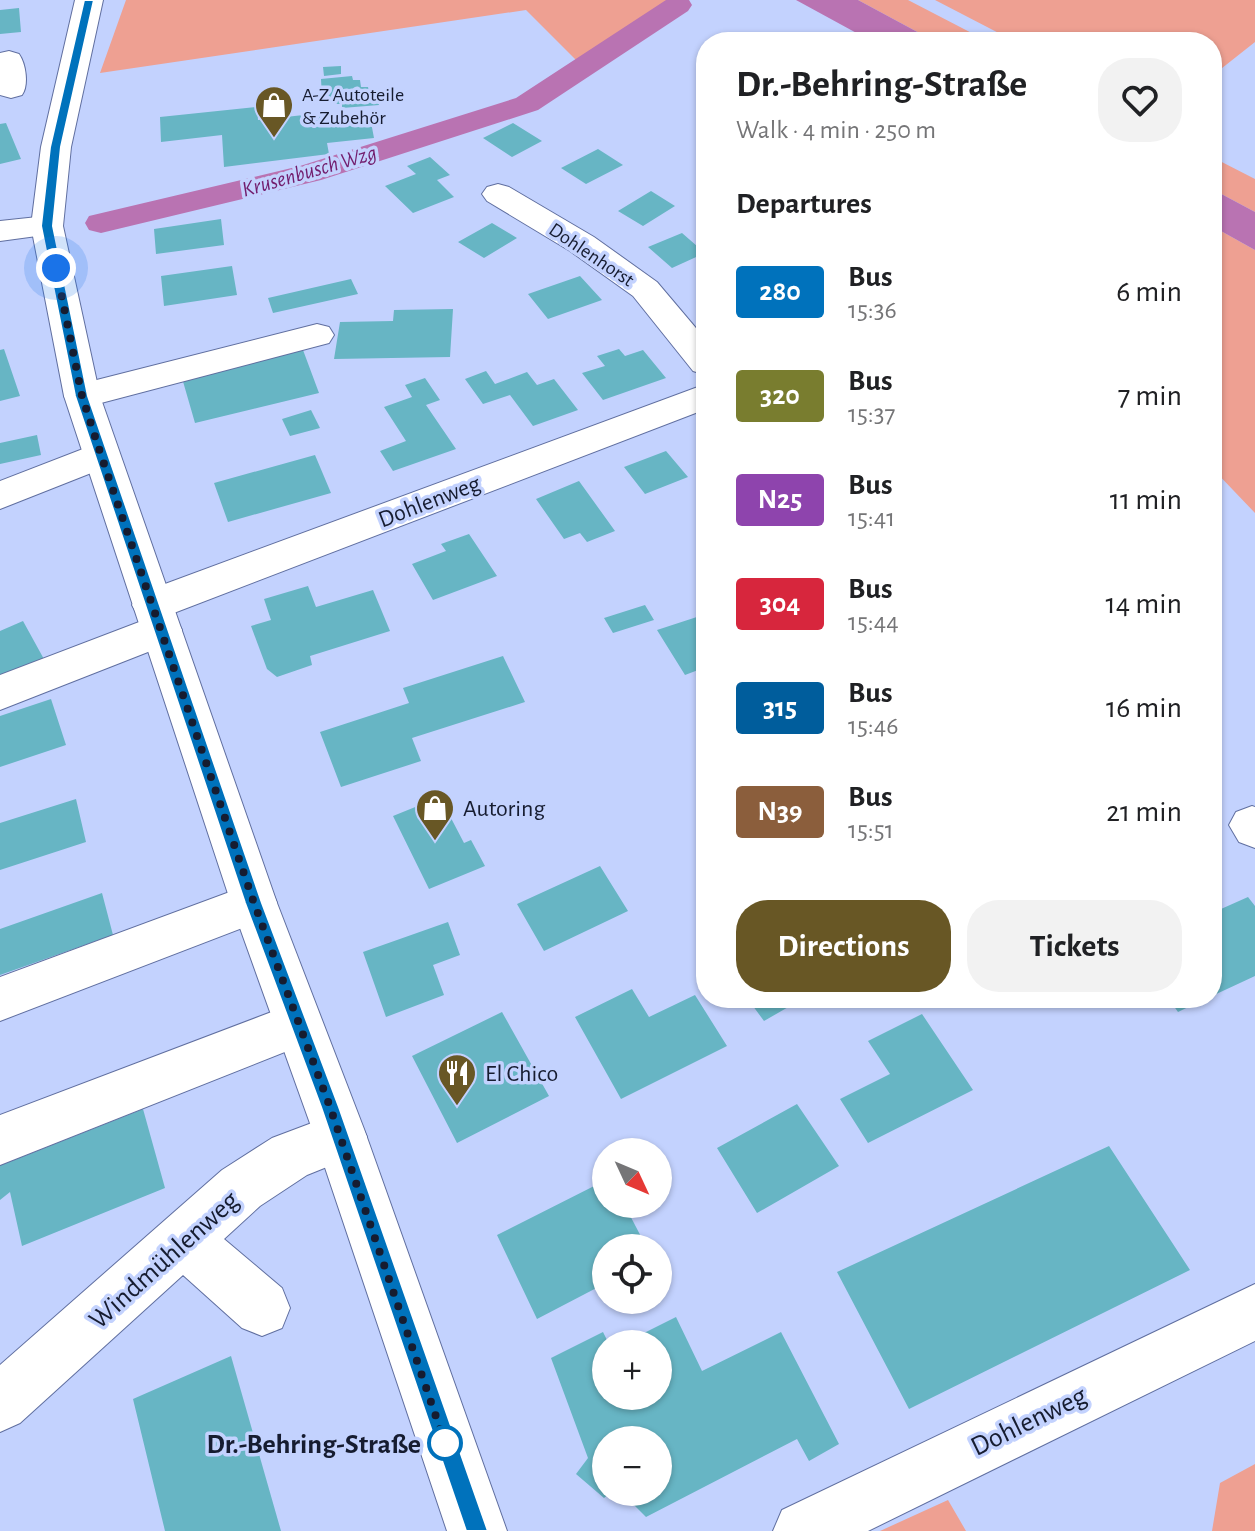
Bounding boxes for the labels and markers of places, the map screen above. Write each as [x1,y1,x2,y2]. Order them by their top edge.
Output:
shop icon: A-Z Autoteile & Zubehör [253,84,295,139]
place label: A-Z Autoteile & Zubehör [302,85,404,128]
shop icon: Autoring [414,787,456,842]
place label: Autoring [463,797,545,821]
restaurant icon: El Chico [436,1052,478,1107]
place label: El Chico [485,1062,558,1086]
marker: Dr.-Behring-Straße [428,1426,462,1460]
place label: Dr.-Behring-Straße [206,1431,421,1459]

